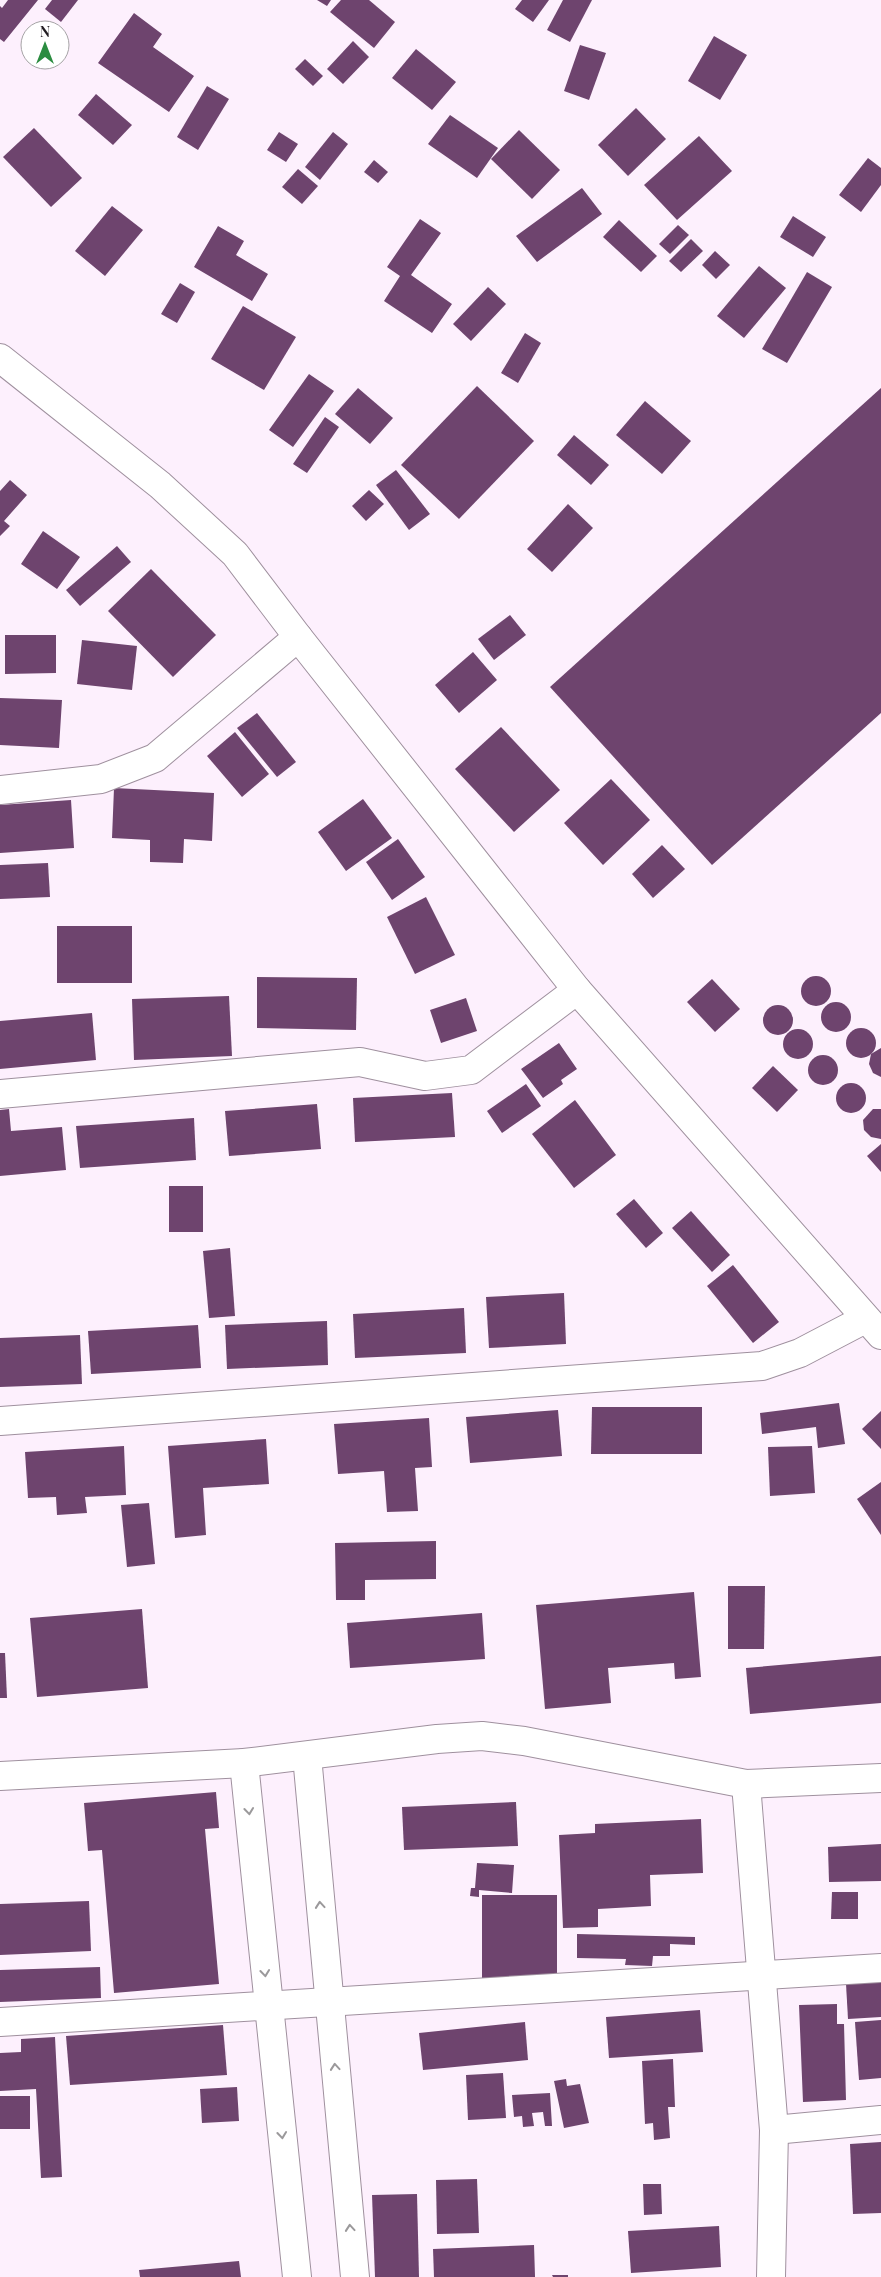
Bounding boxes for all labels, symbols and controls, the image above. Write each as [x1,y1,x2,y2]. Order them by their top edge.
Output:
north arrow [20,20,70,70]
text: N [40,22,50,41]
one-way arrow [243,1808,254,1816]
one-way arrow [315,1901,326,1909]
one-way arrow [260,1969,271,1977]
one-way arrow [329,2062,340,2070]
one-way arrow [276,2131,287,2139]
one-way arrow [345,2224,356,2232]

